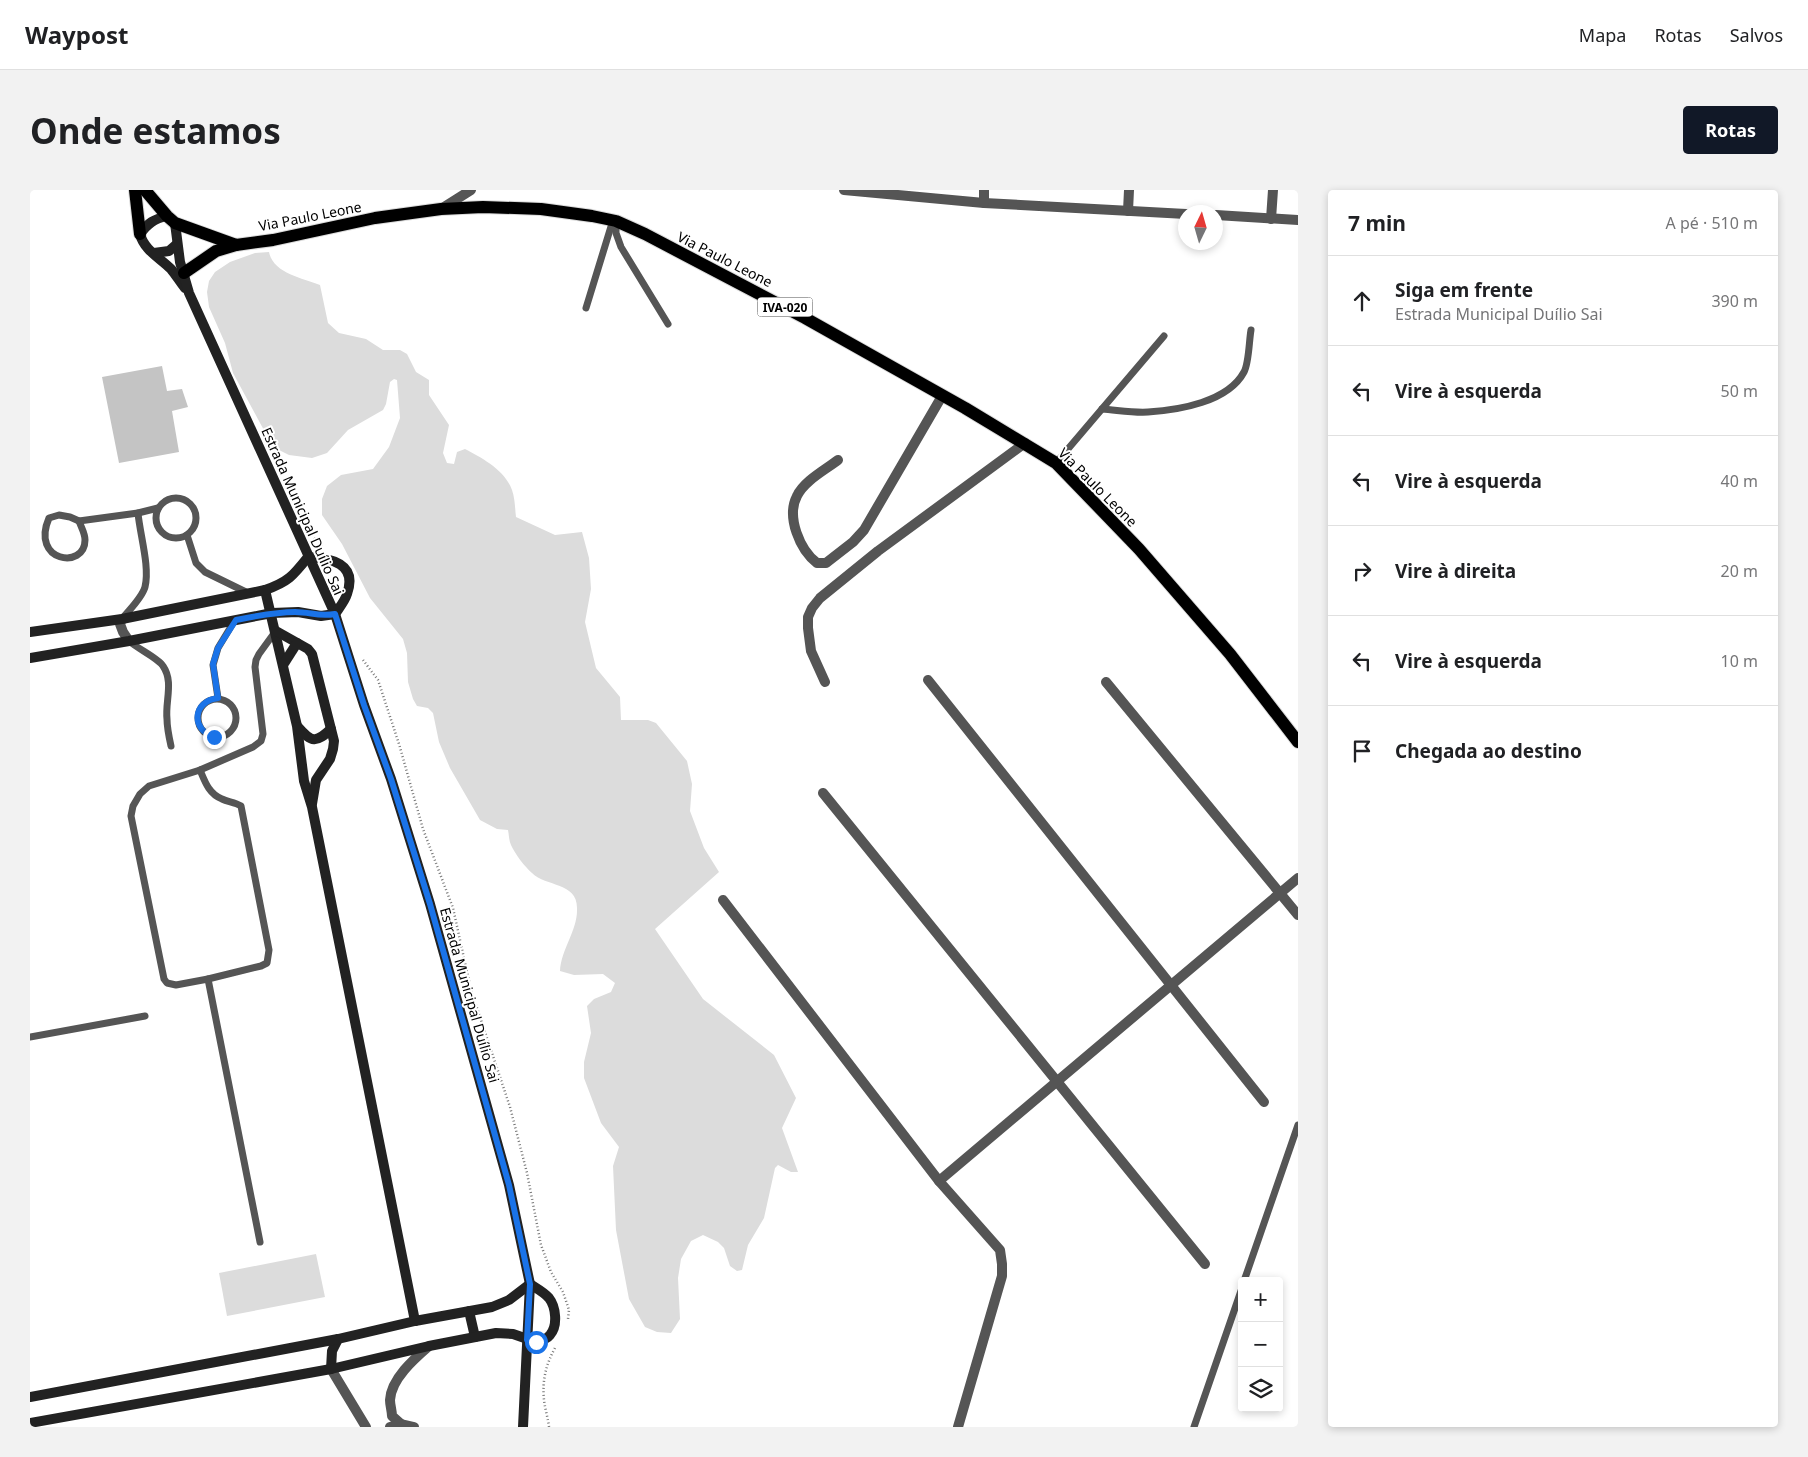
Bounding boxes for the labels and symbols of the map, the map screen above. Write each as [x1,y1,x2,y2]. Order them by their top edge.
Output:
street label: Via Paulo Leone [257,197,363,235]
north arrow [1178,205,1223,250]
street label: Via Paulo Leone [674,227,776,291]
road number: IVA-020 [758,298,812,316]
street label: Estrada Municipal Duílio Sai [257,424,349,598]
street label: Via Paulo Leone [1054,443,1142,531]
route end [203,726,226,749]
street label: Estrada Municipal Duílio Sai [436,905,504,1085]
route start [525,1331,548,1354]

